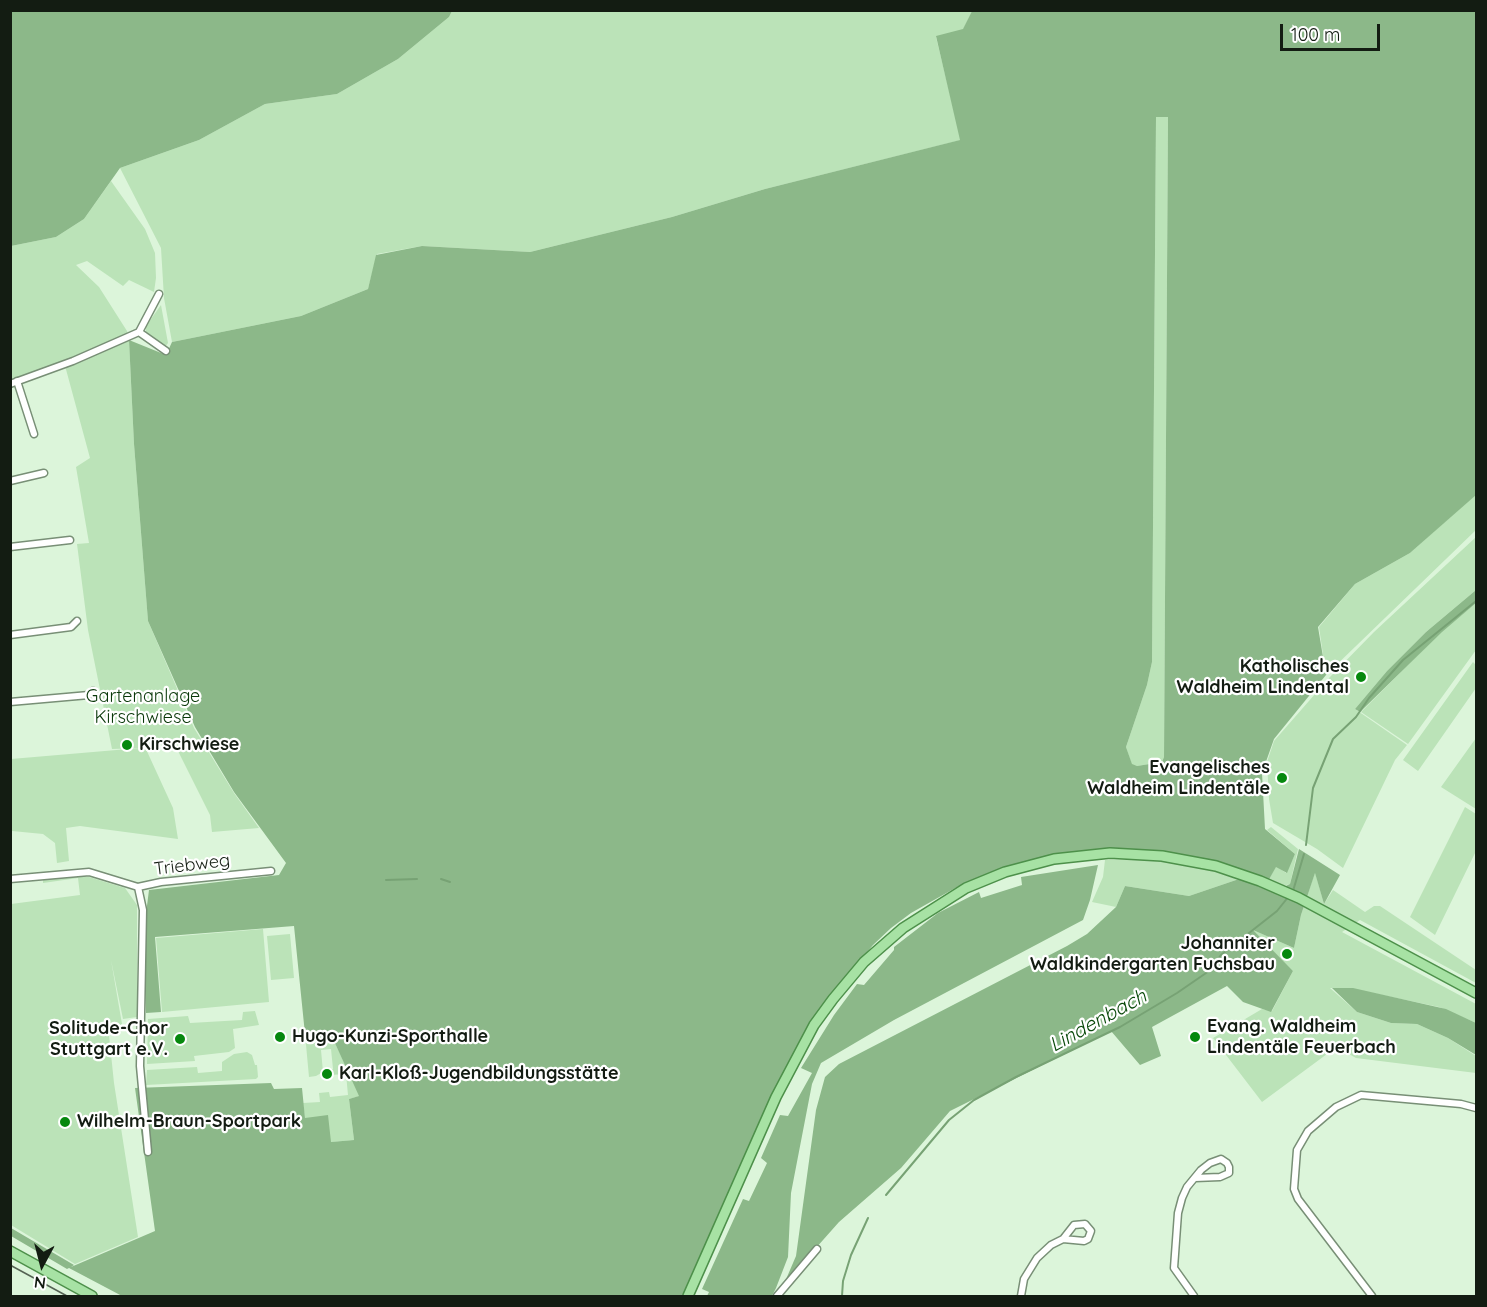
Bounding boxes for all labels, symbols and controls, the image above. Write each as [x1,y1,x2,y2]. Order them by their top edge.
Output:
scale bar [1283,12,1384,50]
text: 100 m [1291,23,1340,46]
place label: Katholisches Waldheim Lindental [1177,656,1349,698]
marker: Katholisches Waldheim Lindental [1354,670,1368,684]
park label: Gartenanlage Kirschwiese [86,686,200,728]
place label: Kirschwiese [139,734,239,756]
marker: Kirschwiese [120,738,134,752]
place label: Evangelisches Waldheim Lindentäle [1087,757,1270,800]
marker: Evangelisches Waldheim Lindentäle [1275,771,1289,785]
street label: Triebweg [153,850,231,880]
place label: Johanniter Waldkindergarten Fuchsbau [1030,933,1275,976]
marker: Johanniter Waldkindergarten Fuchsbau [1280,947,1294,961]
water label: Lindenbach [1045,984,1151,1058]
place label: Evang. Waldheim Lindentäle Feuerbach [1207,1016,1396,1058]
place label: Solitude-Chor Stuttgart e.V. [49,1018,168,1060]
place label: Hugo-Kunzi-Sporthalle [292,1026,488,1048]
marker: Hugo-Kunzi-Sporthalle [273,1030,287,1044]
marker: Evang. Waldheim Lindentäle Feuerbach [1188,1030,1202,1044]
marker: Solitude-Chor Stuttgart e.V. [173,1032,187,1046]
place label: Karl-Kloß-Jugendbildungsstätte [339,1063,619,1085]
marker: Karl-Kloß-Jugendbildungsstätte [320,1067,334,1081]
place label: Wilhelm-Braun-Sportpark [77,1111,301,1133]
marker: Wilhelm-Braun-Sportpark [58,1115,72,1129]
north arrow [12,1235,72,1295]
text: N [33,1272,47,1294]

